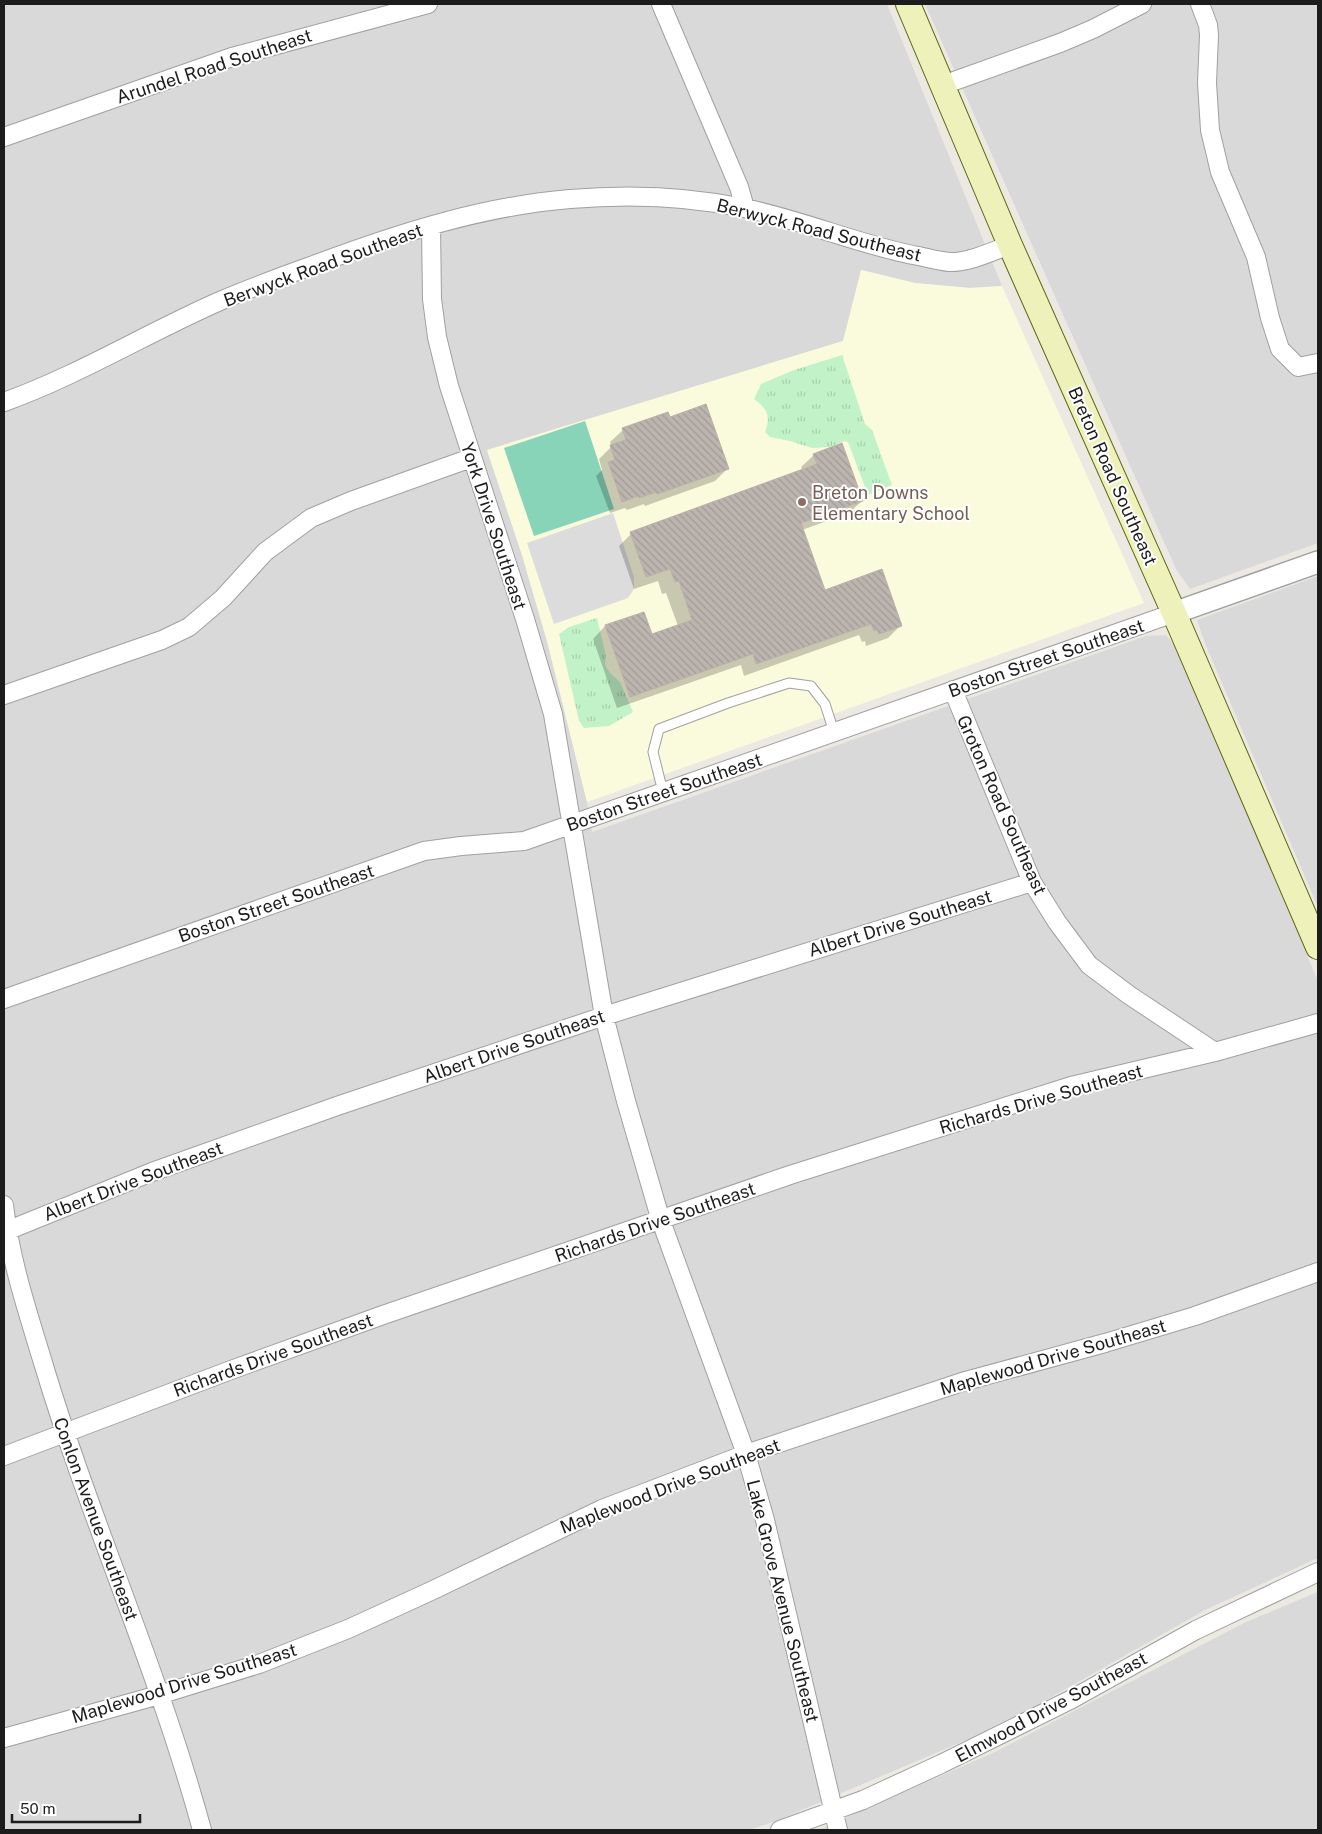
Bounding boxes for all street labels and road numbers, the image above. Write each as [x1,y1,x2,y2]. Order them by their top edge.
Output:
street label: Arundel Road Southeast [114,24,314,108]
street label: Berwyck Road Southeast [714,194,924,266]
street label: Berwyck Road Southeast [221,219,425,311]
street label: Breton Road Southeast [1064,383,1162,569]
street label: York Drive Southeast [457,440,531,612]
street label: Boston Street Southeast [945,615,1147,701]
street label: Groton Road Southeast [953,712,1051,898]
street label: Boston Street Southeast [563,749,765,835]
street label: Boston Street Southeast [175,860,377,946]
street label: Albert Drive Southeast [806,885,994,961]
street label: Albert Drive Southeast [421,1005,607,1087]
street label: Richards Drive Southeast [937,1060,1145,1138]
street label: Albert Drive Southeast [40,1137,226,1225]
street label: Richards Drive Southeast [552,1178,758,1266]
street label: Richards Drive Southeast [170,1309,376,1401]
street label: Maplewood Drive Southeast [938,1315,1168,1399]
street label: Conlon Avenue Southeast [49,1414,143,1624]
street label: Maplewood Drive Southeast [557,1434,783,1538]
street label: Lake Grove Avenue Southeast [743,1477,823,1725]
street label: Maplewood Drive Southeast [69,1639,299,1727]
street label: Elmwood Drive Southeast [952,1647,1150,1767]

